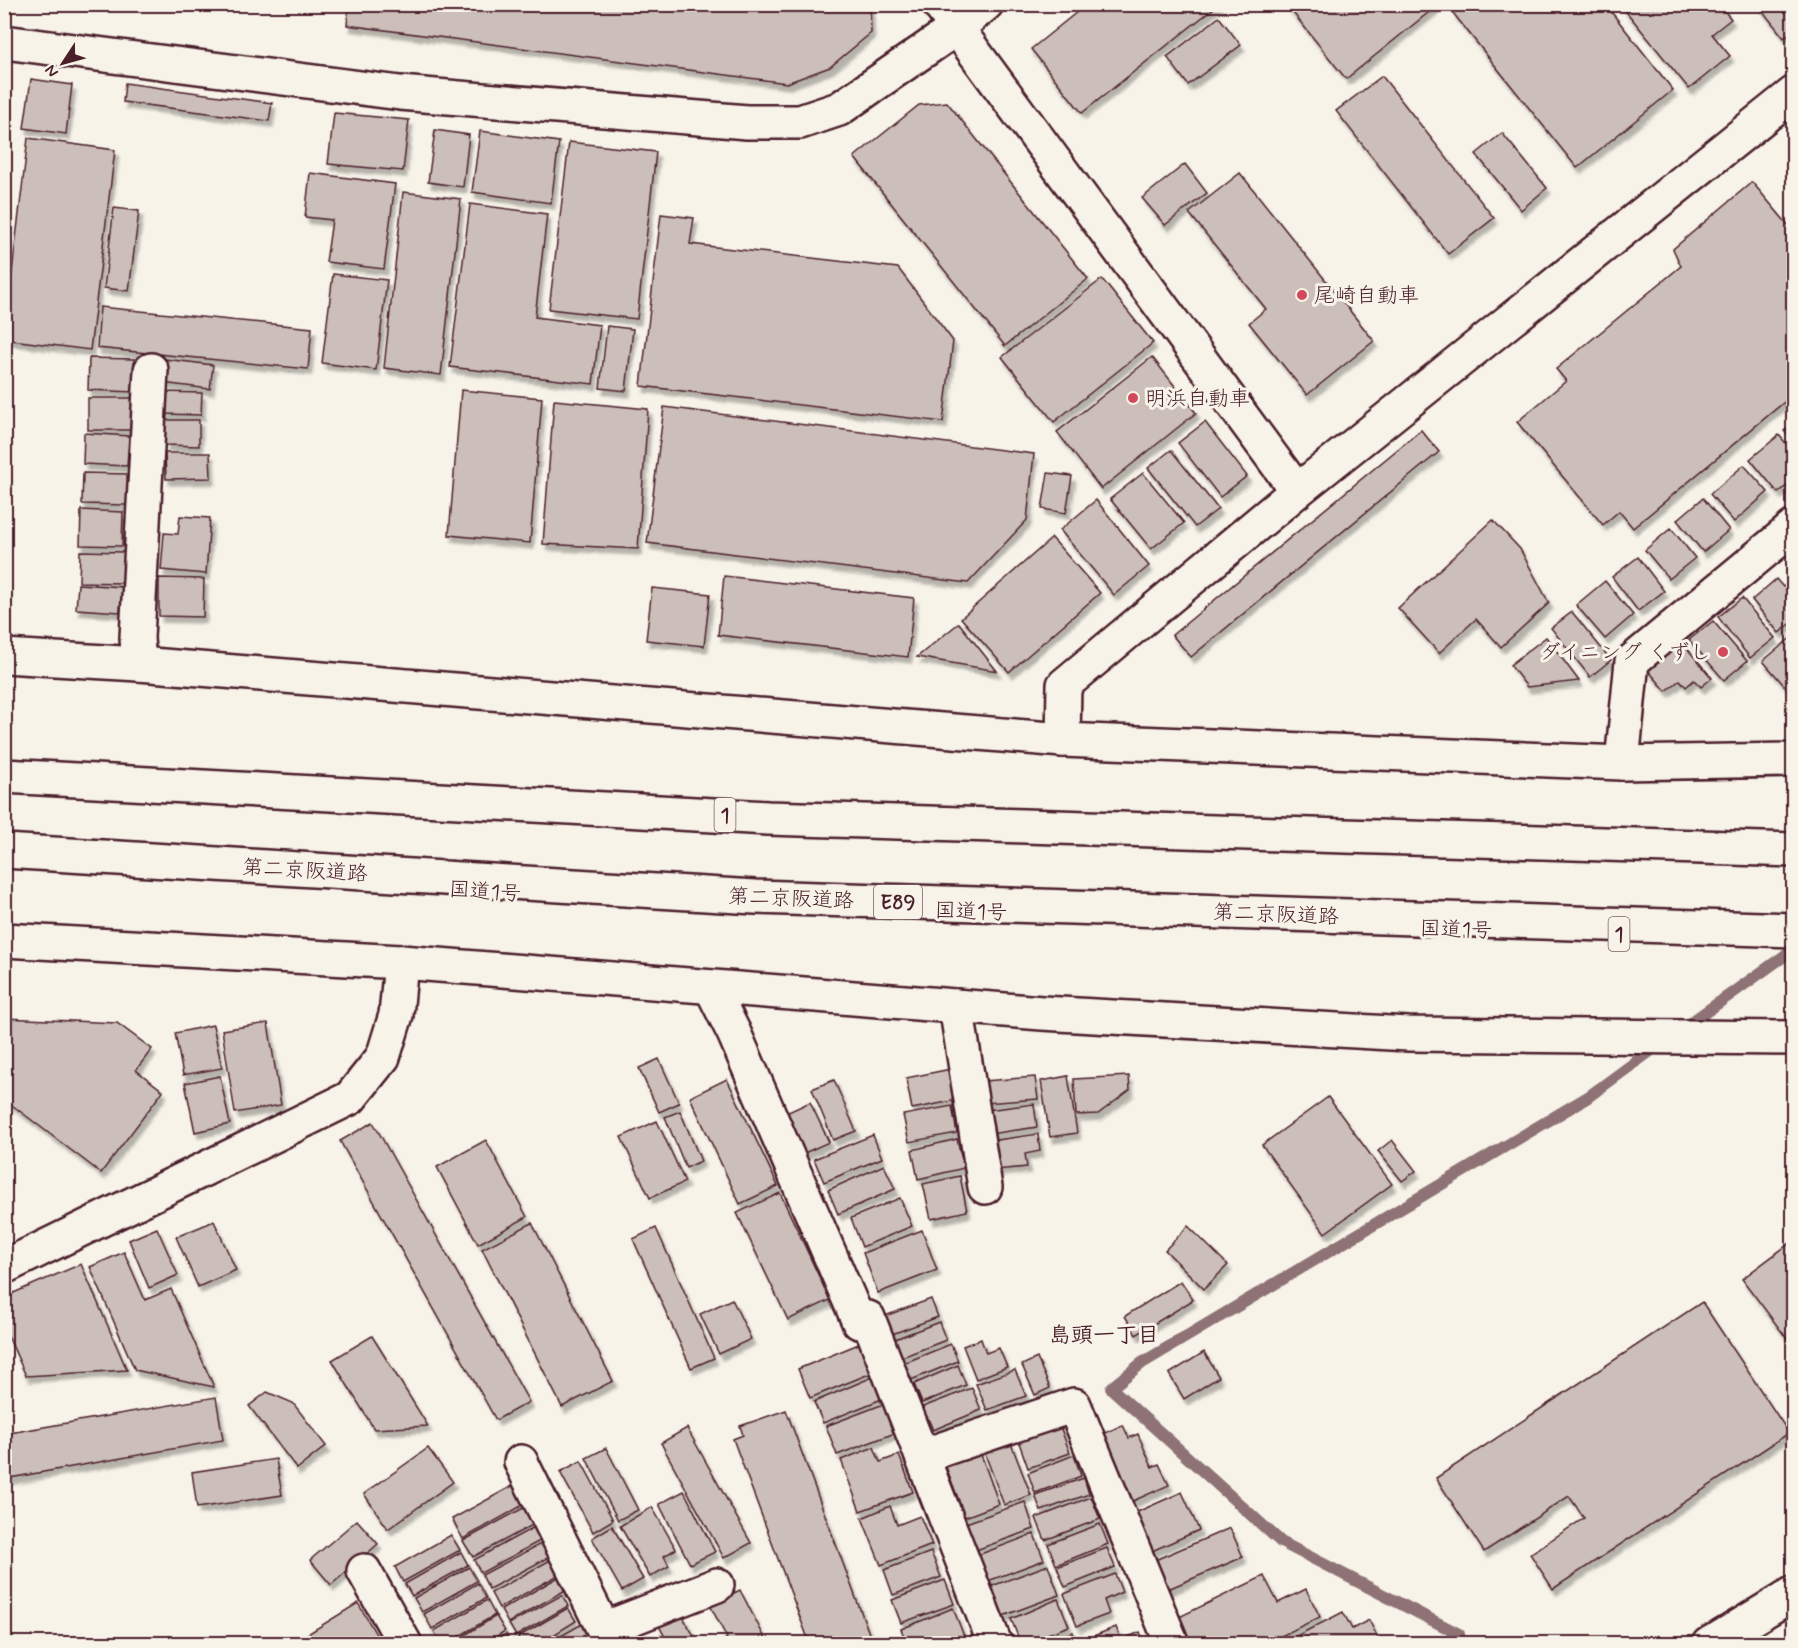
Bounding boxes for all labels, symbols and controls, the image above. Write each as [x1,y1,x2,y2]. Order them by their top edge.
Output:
north arrow [33,33,93,93]
text: N [40,60,64,81]
place label: 尾崎自動車 [1314,282,1419,310]
marker: 尾崎自動車 [1295,288,1309,302]
place label: 明浜自動車 [1145,385,1250,413]
marker: 明浜自動車 [1126,391,1140,405]
place label: ダイニング くずし [1539,639,1711,667]
marker: ダイニング くずし [1716,645,1730,659]
road number: 1 [714,798,736,832]
street label: 第二京阪道路 [241,854,369,888]
street label: 国道1号 [448,876,522,908]
street label: 第二京阪道路 [728,883,854,915]
road number: E89 [874,885,922,919]
street label: 国道1号 [934,897,1008,927]
street label: 第二京阪道路 [1213,899,1339,931]
street label: 国道1号 [1419,915,1493,945]
road number: 1 [1608,917,1630,951]
district label: 島頭一丁目 [1049,1322,1159,1350]

